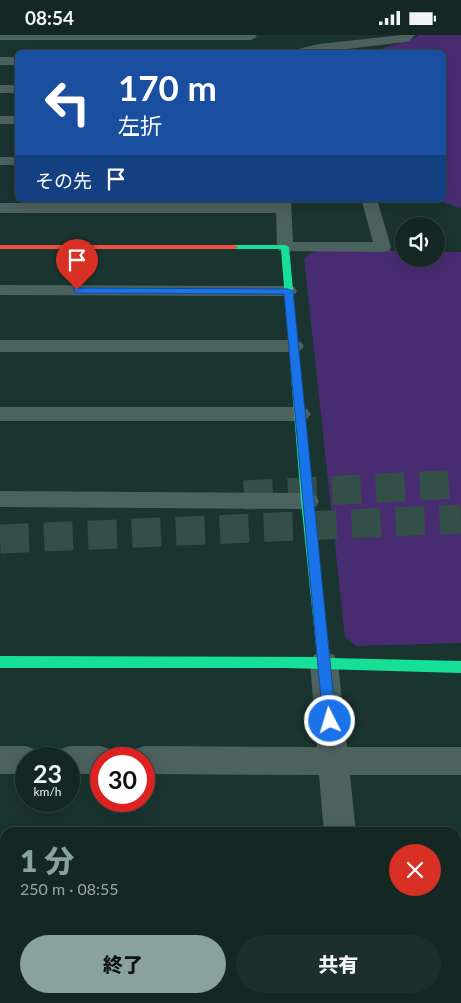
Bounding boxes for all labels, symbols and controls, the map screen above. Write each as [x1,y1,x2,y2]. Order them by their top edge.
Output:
text: 08:54 [25,6,74,29]
text: 170 m [118,66,217,108]
icon: left [35,70,100,135]
text: 左折 [118,112,162,139]
icon: arrive [102,165,130,193]
text: その先 [35,169,92,192]
map controls [395,217,445,267]
button: sound [395,217,445,267]
pin [56,239,98,290]
icon: arrive [63,246,91,274]
position arrow [303,694,355,746]
speed limit sign: 30 [90,747,155,812]
text: 23 [33,758,62,788]
text: km/h [33,784,62,799]
text: 1 分 [20,842,74,878]
button: close [389,844,441,896]
text: 250 m · 08:55 [20,879,119,898]
button: 終了 [20,935,226,993]
button: 共有 [236,935,441,993]

